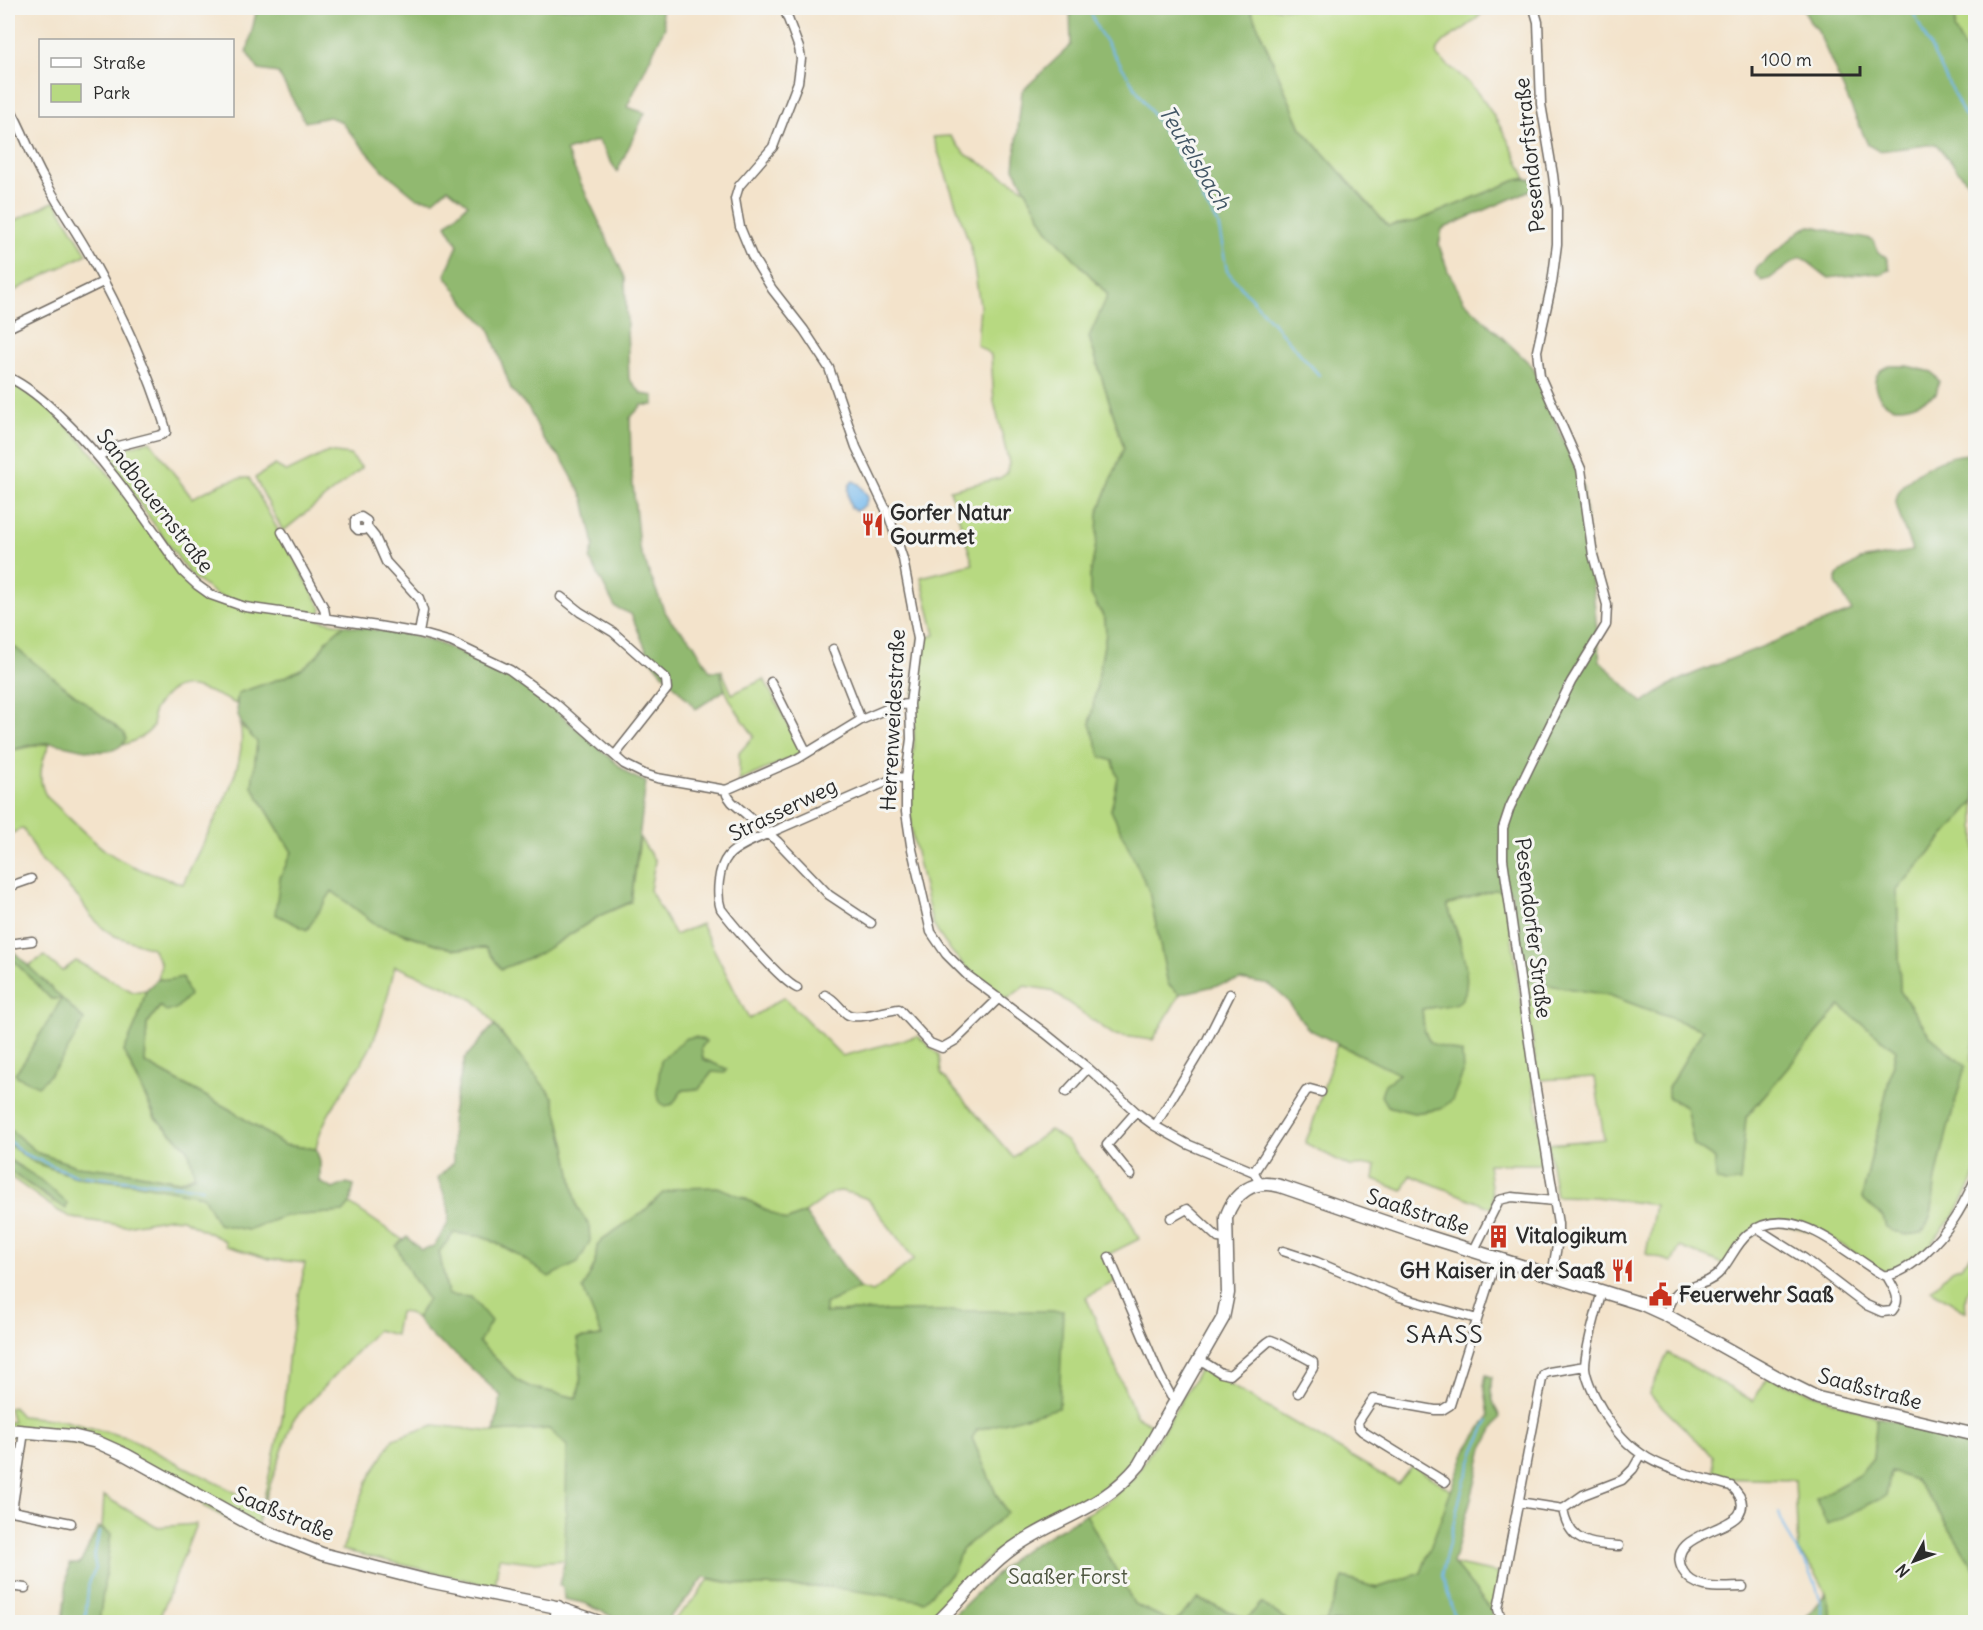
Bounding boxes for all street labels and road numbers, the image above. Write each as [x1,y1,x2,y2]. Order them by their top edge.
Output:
street label: Pesendorfstraße [1508,76,1551,234]
street label: Sandbauernstraße [91,423,220,578]
street label: Herrenweidestraße [874,628,911,812]
street label: Strasserweg [724,772,841,847]
street label: Pesendorfer Straße [1509,836,1558,1020]
street label: Saaßstraße [1363,1182,1473,1241]
street label: Saaßstraße [1815,1362,1925,1415]
street label: Saaßstraße [230,1480,339,1547]

